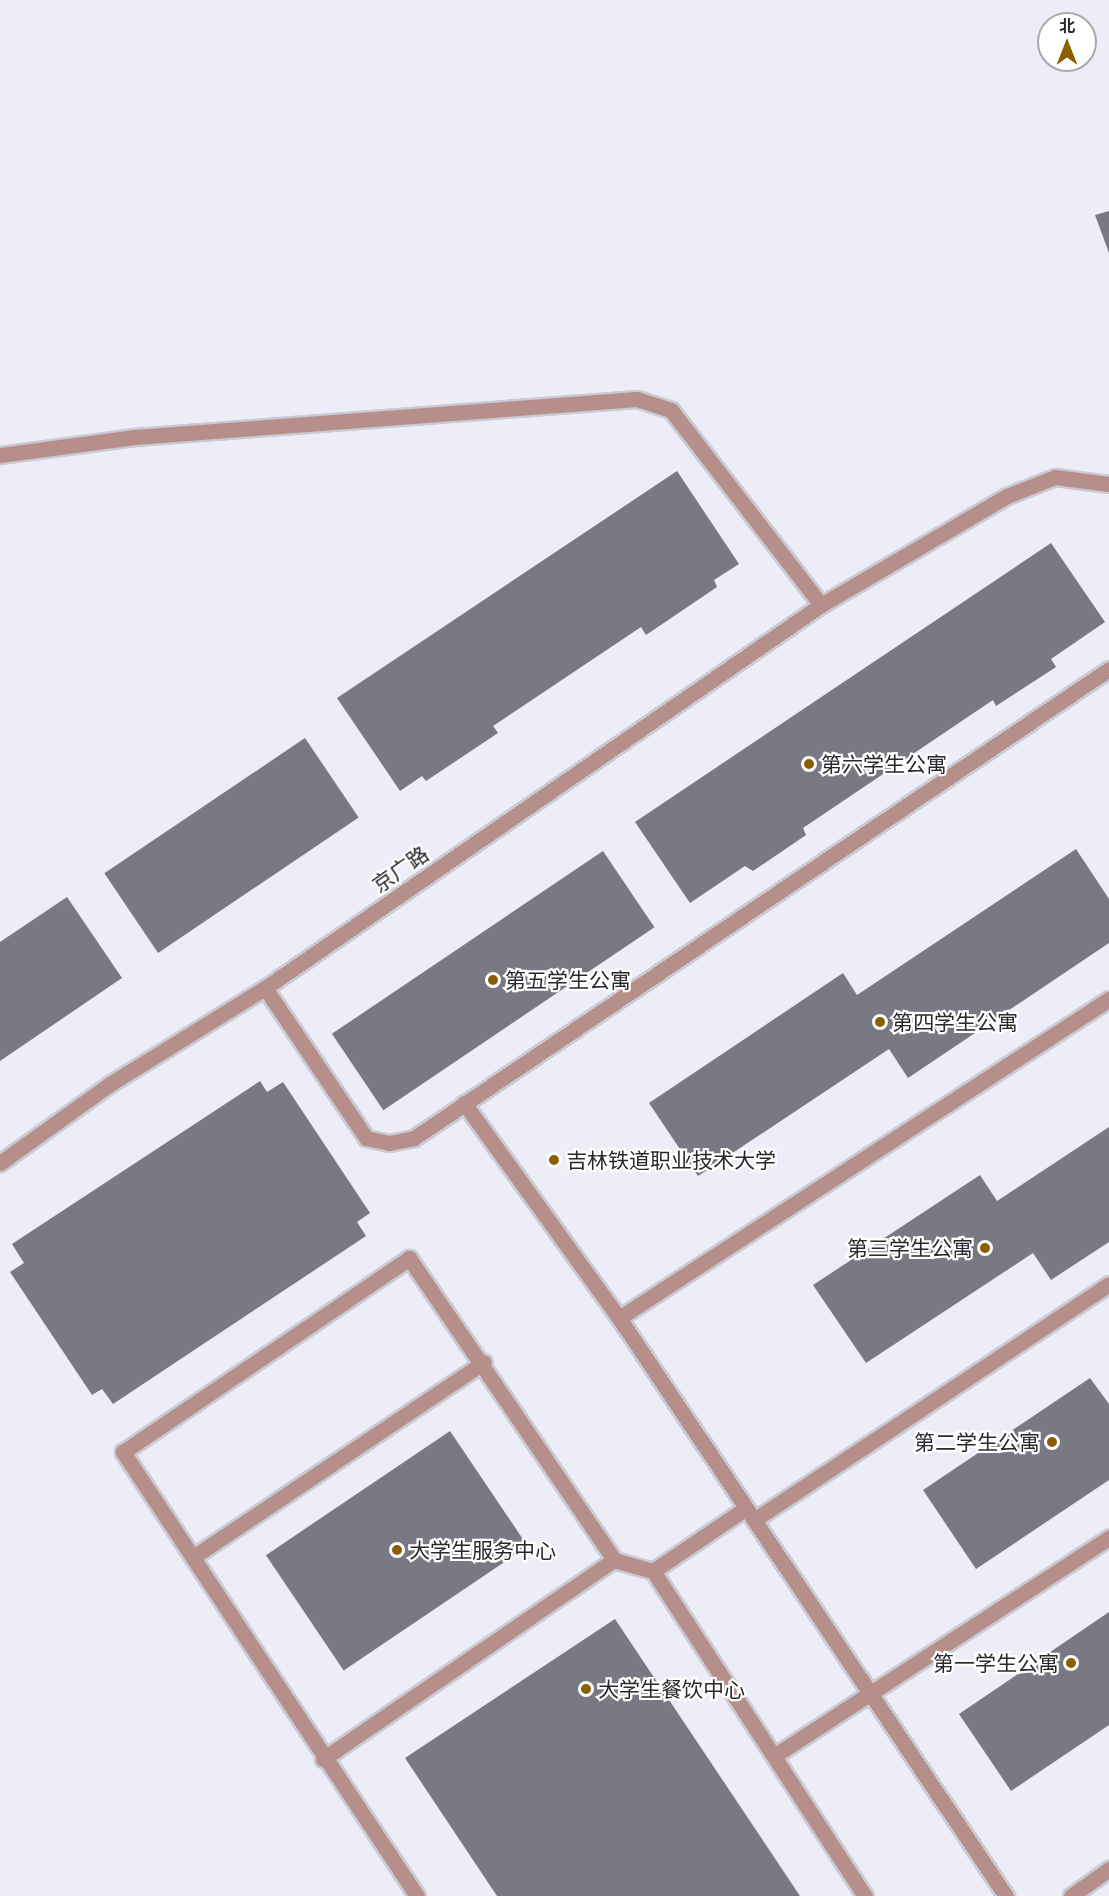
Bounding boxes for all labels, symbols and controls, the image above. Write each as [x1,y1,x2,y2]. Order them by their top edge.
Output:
north arrow [1037,12,1097,72]
text: 北 [1059,17,1075,35]
place label: 第六学生公寓 [821,751,947,777]
marker: 第六学生公寓 [802,757,816,771]
street label: 京广路 [367,841,433,897]
place label: 第五学生公寓 [505,967,631,993]
marker: 第五学生公寓 [486,973,500,987]
place label: 第四学生公寓 [892,1009,1018,1035]
marker: 第四学生公寓 [873,1015,887,1029]
place label: 吉林铁道职业技术大学 [566,1147,776,1173]
marker: 吉林铁道职业技术大学 [547,1153,561,1167]
place label: 第三学生公寓 [847,1235,973,1261]
marker: 第三学生公寓 [978,1241,992,1255]
place label: 第二学生公寓 [914,1429,1040,1455]
marker: 第二学生公寓 [1045,1435,1059,1449]
place label: 大学生服务中心 [409,1537,556,1563]
marker: 大学生服务中心 [390,1543,404,1557]
place label: 第一学生公寓 [933,1650,1059,1676]
marker: 第一学生公寓 [1064,1656,1078,1670]
place label: 大学生餐饮中心 [598,1676,745,1702]
marker: 大学生餐饮中心 [579,1682,593,1696]

